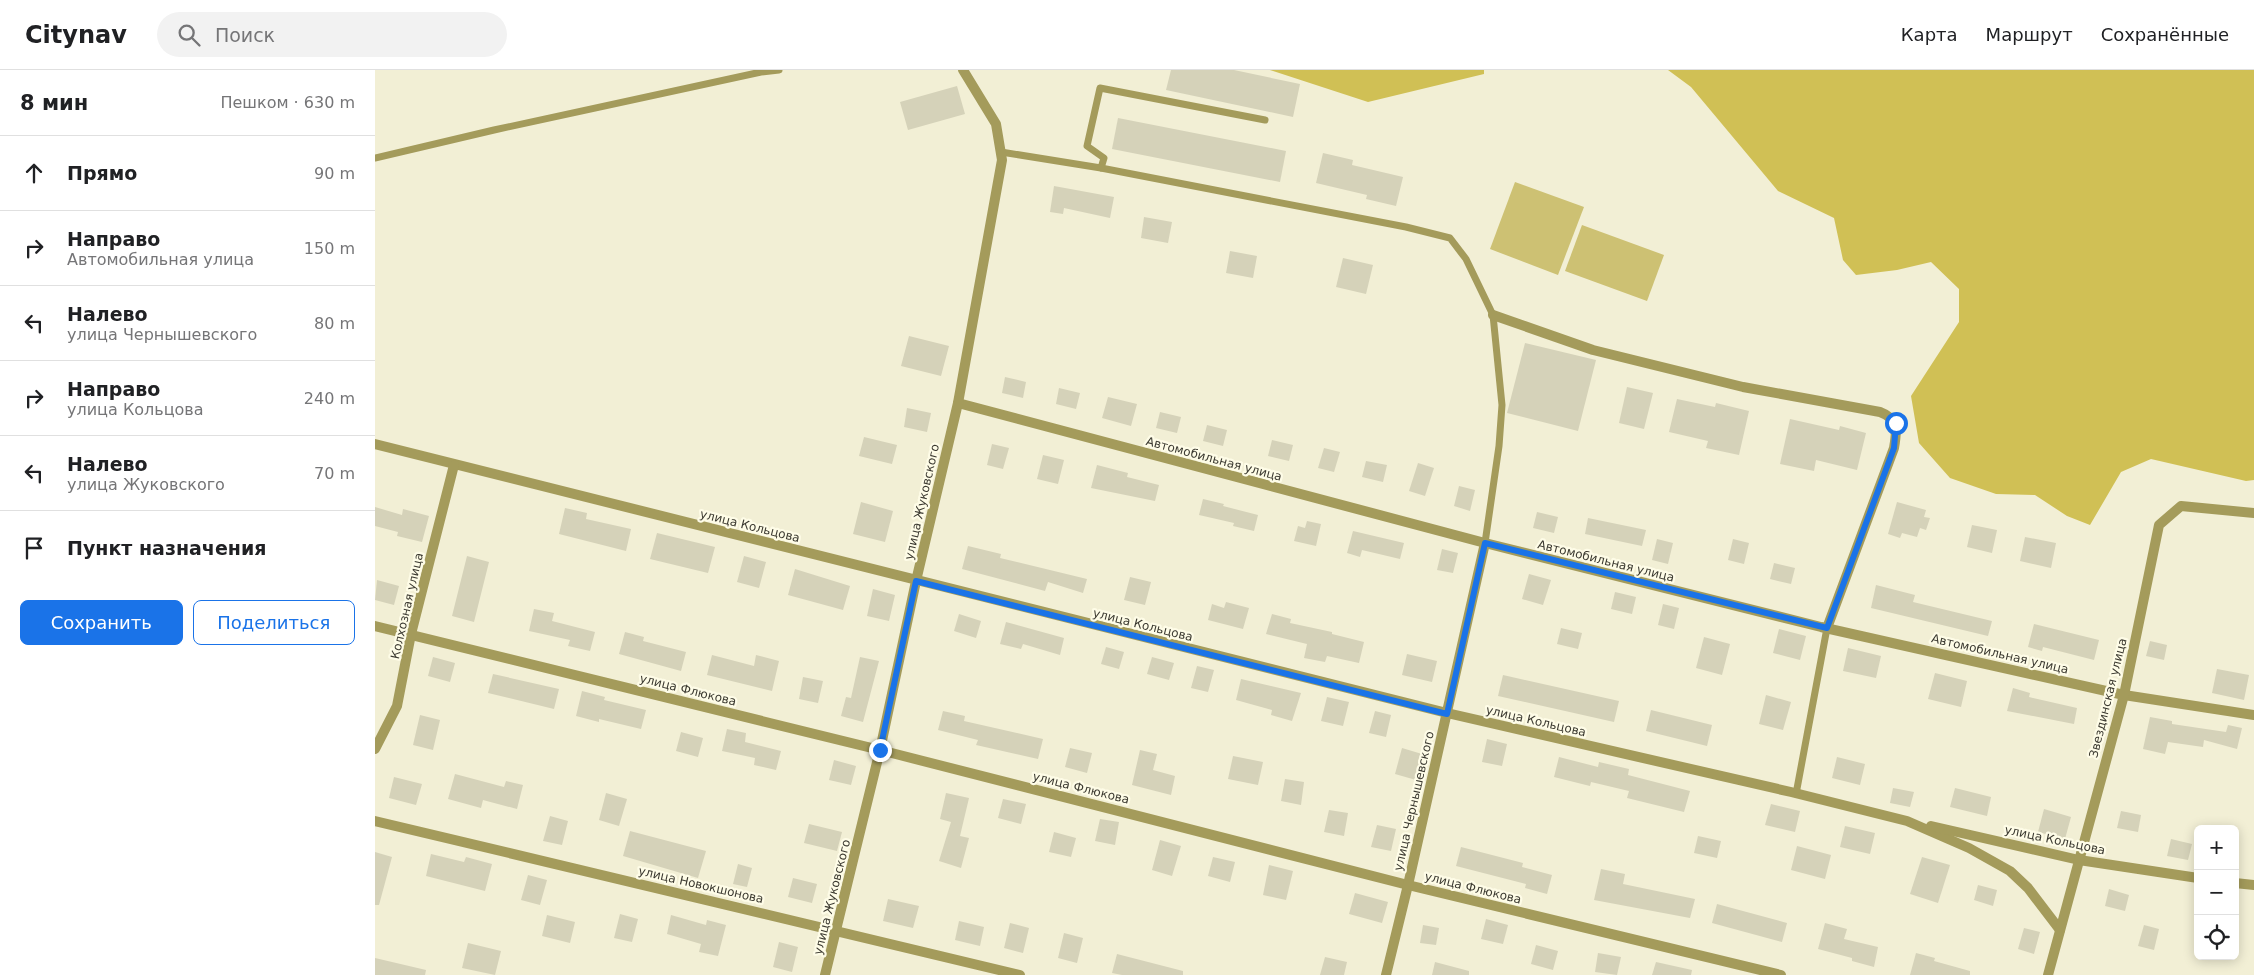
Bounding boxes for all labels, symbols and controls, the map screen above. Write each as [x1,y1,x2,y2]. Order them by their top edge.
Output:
search box [157,12,507,57]
text: Citynav [25,21,127,49]
icon: search [175,21,203,49]
text: Поиск [215,24,275,46]
text: Карта [1901,24,1958,45]
text: Маршрут [1986,24,2073,45]
text: Сохранённые [2101,24,2229,45]
text: 8 мин [20,91,88,115]
text: Пешком · 630 m [220,93,355,112]
icon: ahead [20,159,48,187]
text: Прямо [67,162,137,184]
text: 90 m [314,164,355,183]
text: Направо [67,228,160,250]
icon: right [20,234,48,262]
text: 150 m [304,239,355,258]
text: Автомобильная улица [67,250,254,269]
text: Налево [67,303,148,325]
icon: left [20,309,48,337]
text: 80 m [314,314,355,333]
text: улица Чернышевского [67,325,257,344]
text: Направо [67,378,160,400]
icon: right [20,384,48,412]
text: 240 m [304,389,355,408]
text: улица Кольцова [67,400,204,419]
route start [1885,412,1908,435]
street label: Автомобильная улица [1144,434,1284,484]
street label: улица Жуковского [902,443,942,561]
text: Налево [67,453,148,475]
icon: left [20,459,48,487]
text: 70 m [314,464,355,483]
text: улица Жуковского [67,475,225,494]
street label: улица Кольцова [699,507,801,545]
icon: arrive [20,534,48,562]
text: Пункт назначения [67,537,266,559]
street label: Автомобильная улица [1536,537,1676,585]
street label: Колхозная улица [388,551,426,661]
button: Сохранить [20,600,183,645]
button: Поделиться [193,600,355,645]
street label: улица Кольцова [1092,606,1194,644]
street label: Автомобильная улица [1930,631,2070,677]
street label: Звездинская улица [2086,637,2130,759]
street label: улица Флюкова [638,671,738,709]
street label: улица Кольцова [1485,703,1587,739]
street label: улица Чернышевского [1391,730,1437,872]
route end [869,739,892,762]
street label: улица Флюкова [1031,769,1131,807]
street label: улица Кольцова [2003,823,2107,857]
map controls [2194,825,2239,960]
button: + [2194,825,2239,870]
street label: улица Жуковского [811,838,853,956]
street label: улица Новокшонова [637,864,765,906]
street label: улица Флюкова [1423,869,1523,907]
button: − [2194,870,2239,915]
button: locate [2194,915,2239,960]

